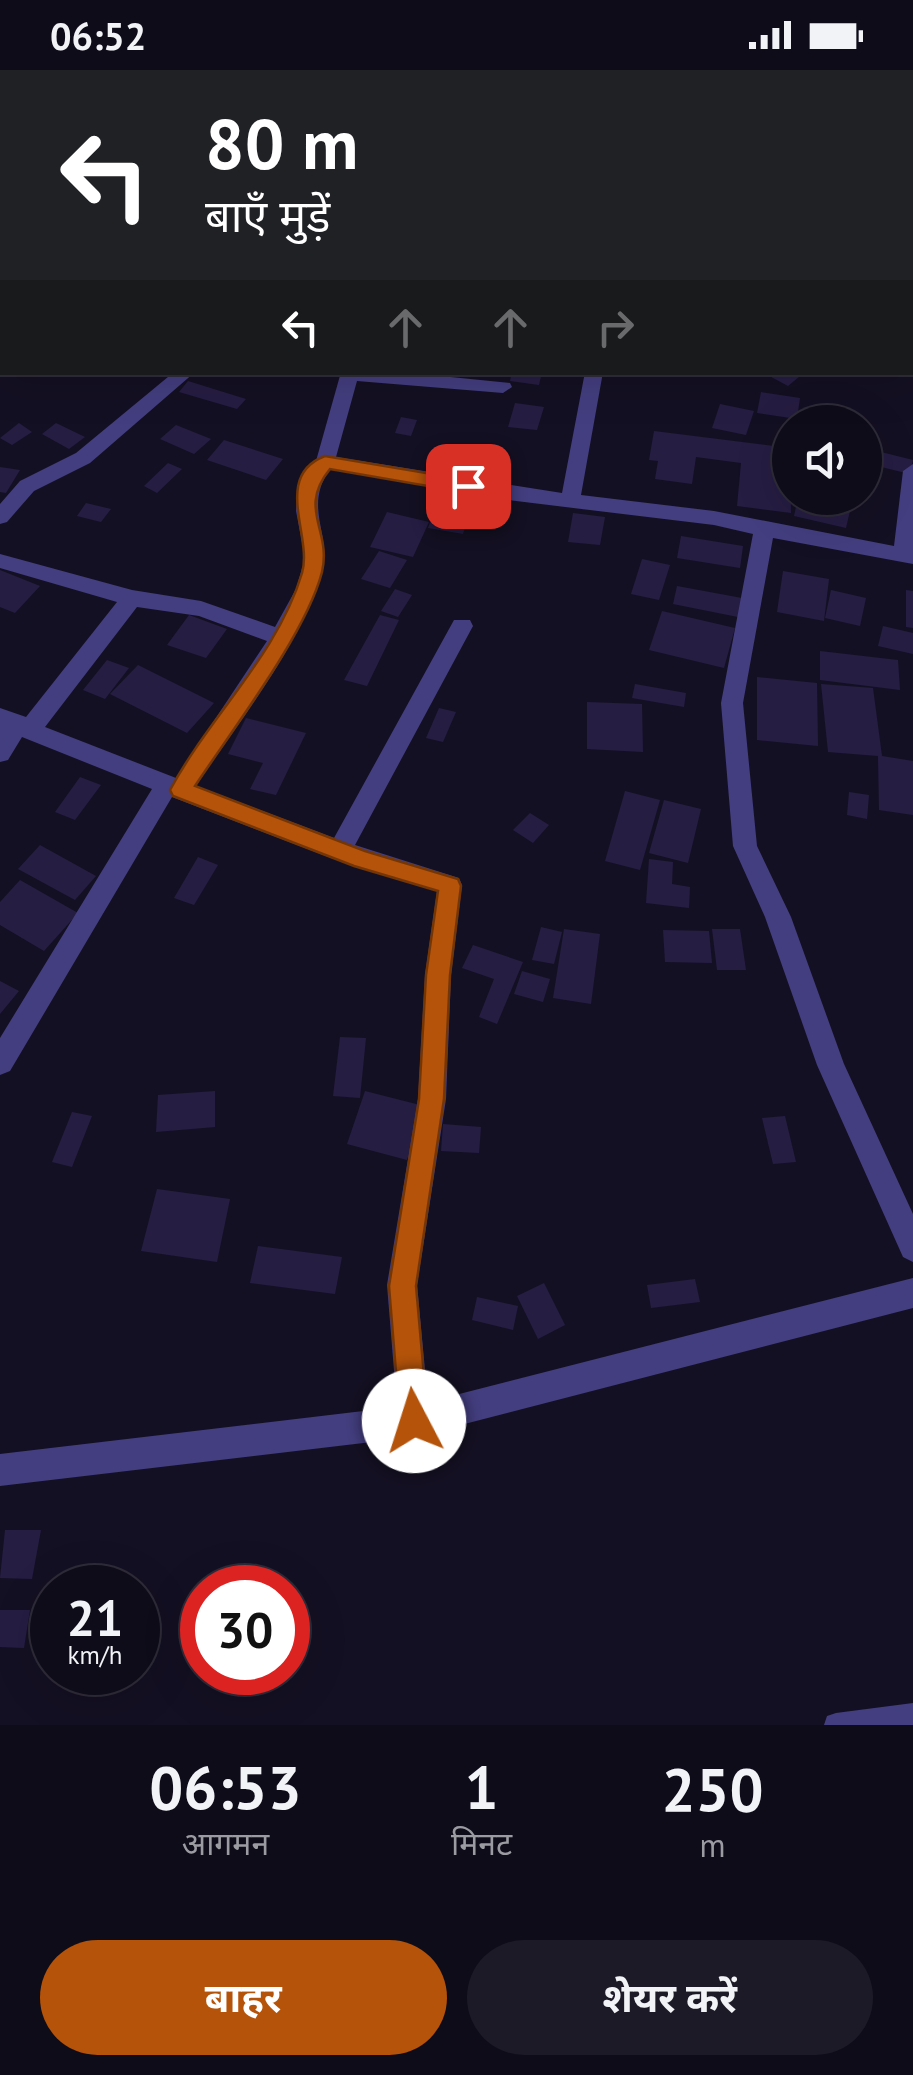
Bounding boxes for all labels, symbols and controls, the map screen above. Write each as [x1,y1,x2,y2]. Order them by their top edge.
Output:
text: 06:52 [50,11,146,60]
text: 80 m [205,98,358,188]
icon: left [40,110,170,240]
text: बाएँ मुड़ें [205,186,330,244]
icon: left [273,300,328,355]
icon: ahead [378,300,433,355]
icon: ahead [483,300,538,355]
icon: right [588,300,643,355]
map controls [772,405,882,515]
button: sound [772,405,882,515]
pin [426,444,511,529]
icon: arrive [441,459,496,514]
position arrow [362,1369,466,1473]
speed limit sign: 30 [180,1565,310,1695]
text: 21 [67,1585,123,1650]
text: km/h [68,1639,122,1671]
text: 06:53 [149,1748,302,1826]
text: 1 [465,1748,499,1826]
text: 250 [662,1750,764,1828]
text: आगमन [182,1822,269,1864]
text: मिनट [451,1822,512,1864]
text: m [700,1824,726,1866]
button: बाहर [40,1940,447,2055]
button: शेयर करें [467,1940,873,2055]

